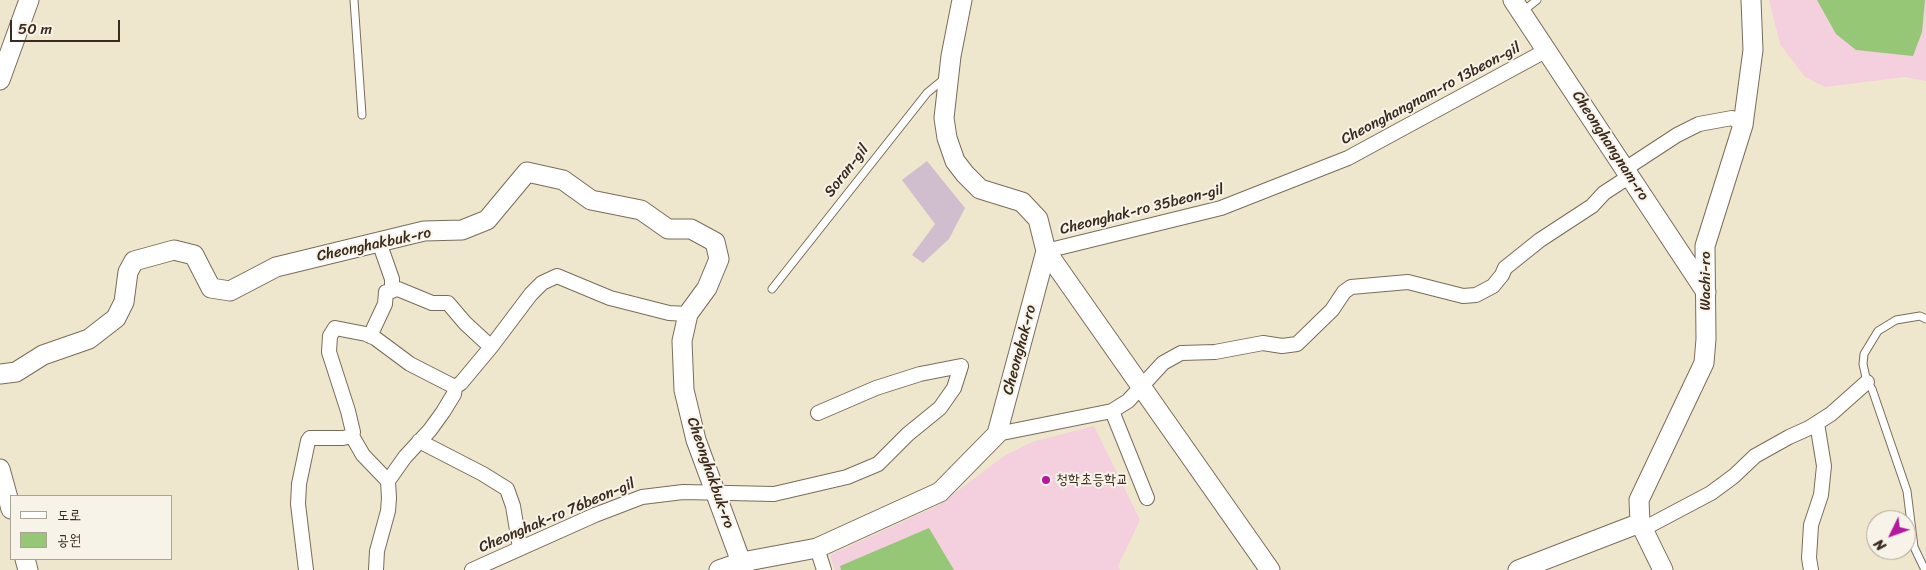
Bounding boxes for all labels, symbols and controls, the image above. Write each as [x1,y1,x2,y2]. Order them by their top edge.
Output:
scale bar [12,10,122,42]
text: 50 m [18,16,52,42]
street label: Cheonghangnam-ro 13beon-gil [1338,39,1524,149]
street label: Cheonghangnam-ro [1568,88,1652,204]
street label: Soran-gil [821,141,873,201]
street label: Cheonghak-ro 35beon-gil [1058,181,1226,239]
street label: Cheonghakbuk-ro [315,224,433,266]
street label: Wachi-ro [1697,251,1715,311]
street label: Cheonghak-ro [999,303,1041,397]
street label: Cheonghakbuk-ro [683,415,737,531]
place label: 청학초등학교 [1056,471,1128,489]
marker: 청학초등학교 [1040,474,1052,486]
street label: Cheonghak-ro 76beon-gil [476,475,638,557]
legend [10,495,172,560]
text: 도로 [57,502,81,528]
north arrow [1866,510,1916,560]
text: 공원 [57,527,81,553]
text: N [1868,533,1893,557]

